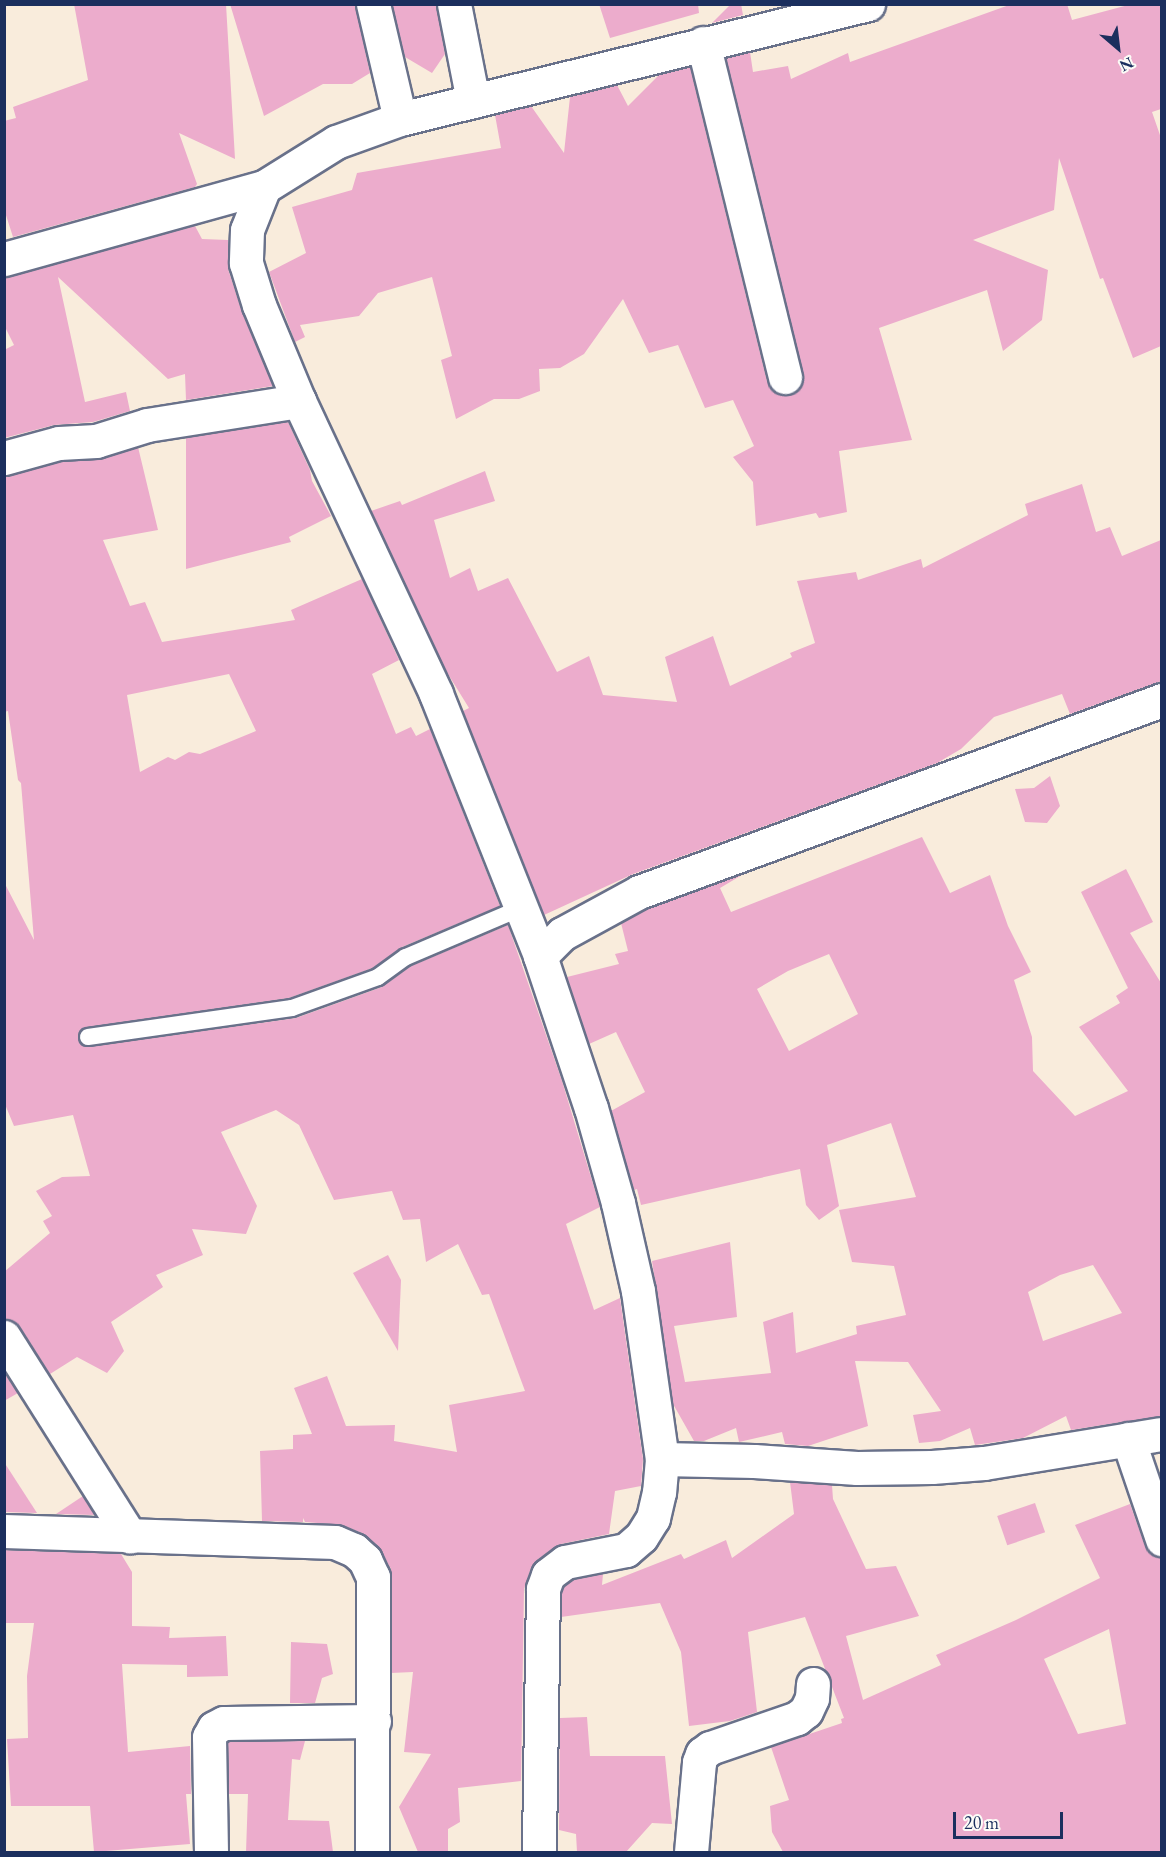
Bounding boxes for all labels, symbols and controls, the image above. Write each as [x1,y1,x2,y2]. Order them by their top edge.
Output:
north arrow [1088,18,1148,78]
text: N [1116,52,1137,77]
scale bar [956,1800,1066,1838]
text: 20 m [964,1811,999,1834]

